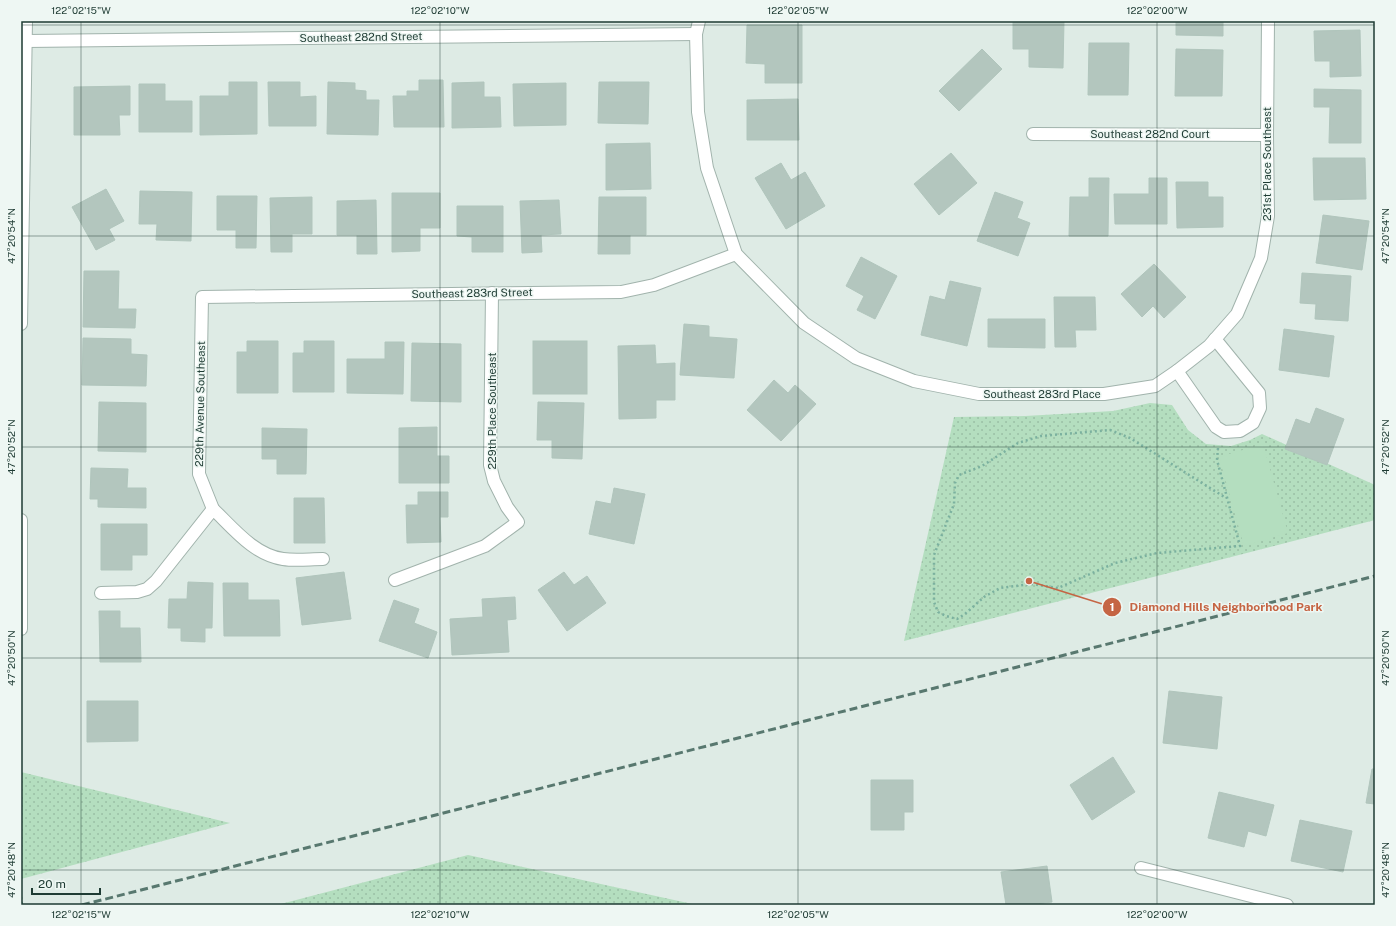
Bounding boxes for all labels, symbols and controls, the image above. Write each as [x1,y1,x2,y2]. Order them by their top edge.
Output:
text: 122°02'15"W [51,4,111,16]
text: 122°02'10"W [410,4,470,16]
text: 122°02'05"W [767,4,829,16]
text: 122°02'00"W [1126,4,1188,16]
street label: Southeast 282nd Street [299,30,423,44]
street label: 231st Place Southeast [1261,107,1273,221]
street label: Southeast 282nd Court [1090,128,1210,140]
text: 47°20'54"N [5,208,17,264]
text: 47°20'54"N [1379,208,1391,264]
street label: Southeast 283rd Street [411,286,533,300]
street label: 229th Avenue Southeast [193,341,207,467]
street label: 229th Place Southeast [486,353,498,469]
street label: Southeast 283rd Place [983,388,1101,400]
text: 47°20'52"N [5,419,17,475]
text: 47°20'52"N [1379,419,1391,475]
callout: Diamond Hills Neighborhood Park [1102,595,1331,619]
text: 1 [1109,600,1115,614]
text: Diamond Hills Neighborhood Park [1130,600,1322,614]
text: 47°20'50"N [5,630,17,686]
text: 47°20'50"N [1379,630,1391,686]
text: 47°20'48"N [5,842,17,898]
text: 47°20'48"N [1379,842,1391,898]
scale bar [32,870,100,896]
text: 20 m [38,877,66,891]
text: 122°02'15"W [51,908,111,920]
text: 122°02'10"W [410,908,470,920]
text: 122°02'05"W [767,908,829,920]
text: 122°02'00"W [1126,908,1188,920]

